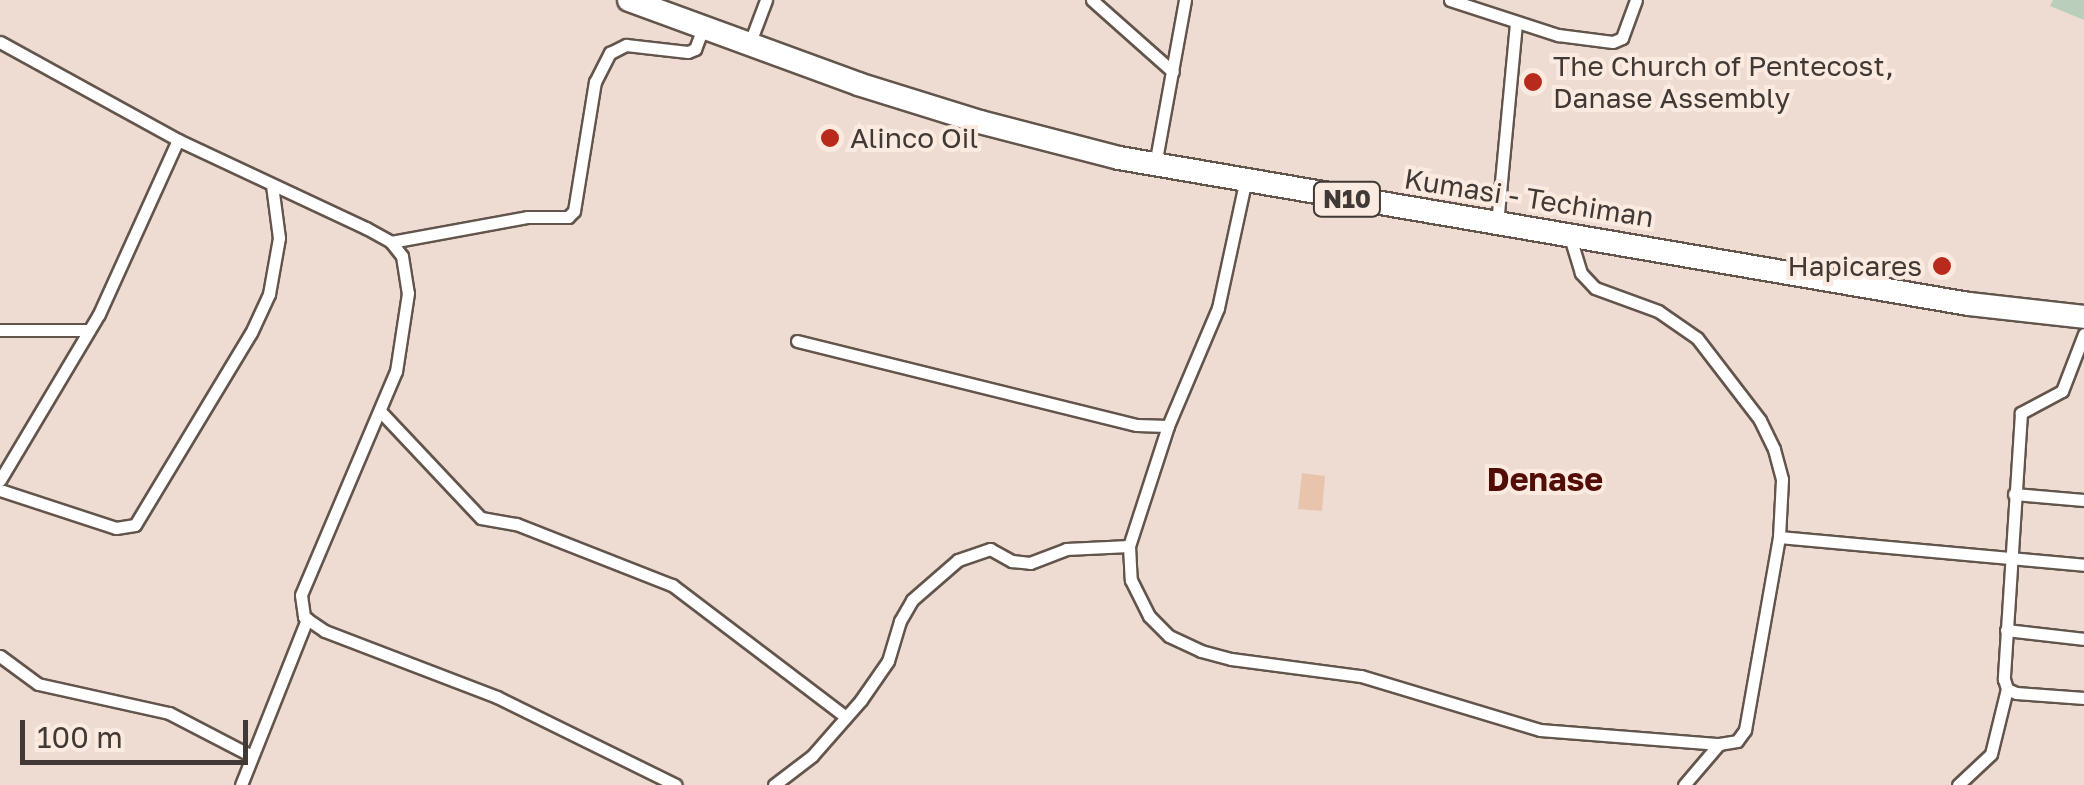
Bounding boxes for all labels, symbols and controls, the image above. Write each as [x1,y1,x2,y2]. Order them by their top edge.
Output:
place label: The Church of Pentecost, Danase Assembly [1553,49,1894,115]
marker: The Church of Pentecost, Danase Assembly [1522,71,1544,93]
place label: Alinco Oil [850,121,978,155]
marker: Alinco Oil [819,127,841,149]
street label: Kumasi - Techiman [1402,162,1656,234]
road number: N10 [1312,179,1382,219]
place label: Hapicares [1787,249,1922,283]
marker: Hapicares [1931,255,1953,277]
district label: Denase [1487,460,1603,498]
scale bar [25,700,252,762]
text: 100 m [37,719,123,755]

